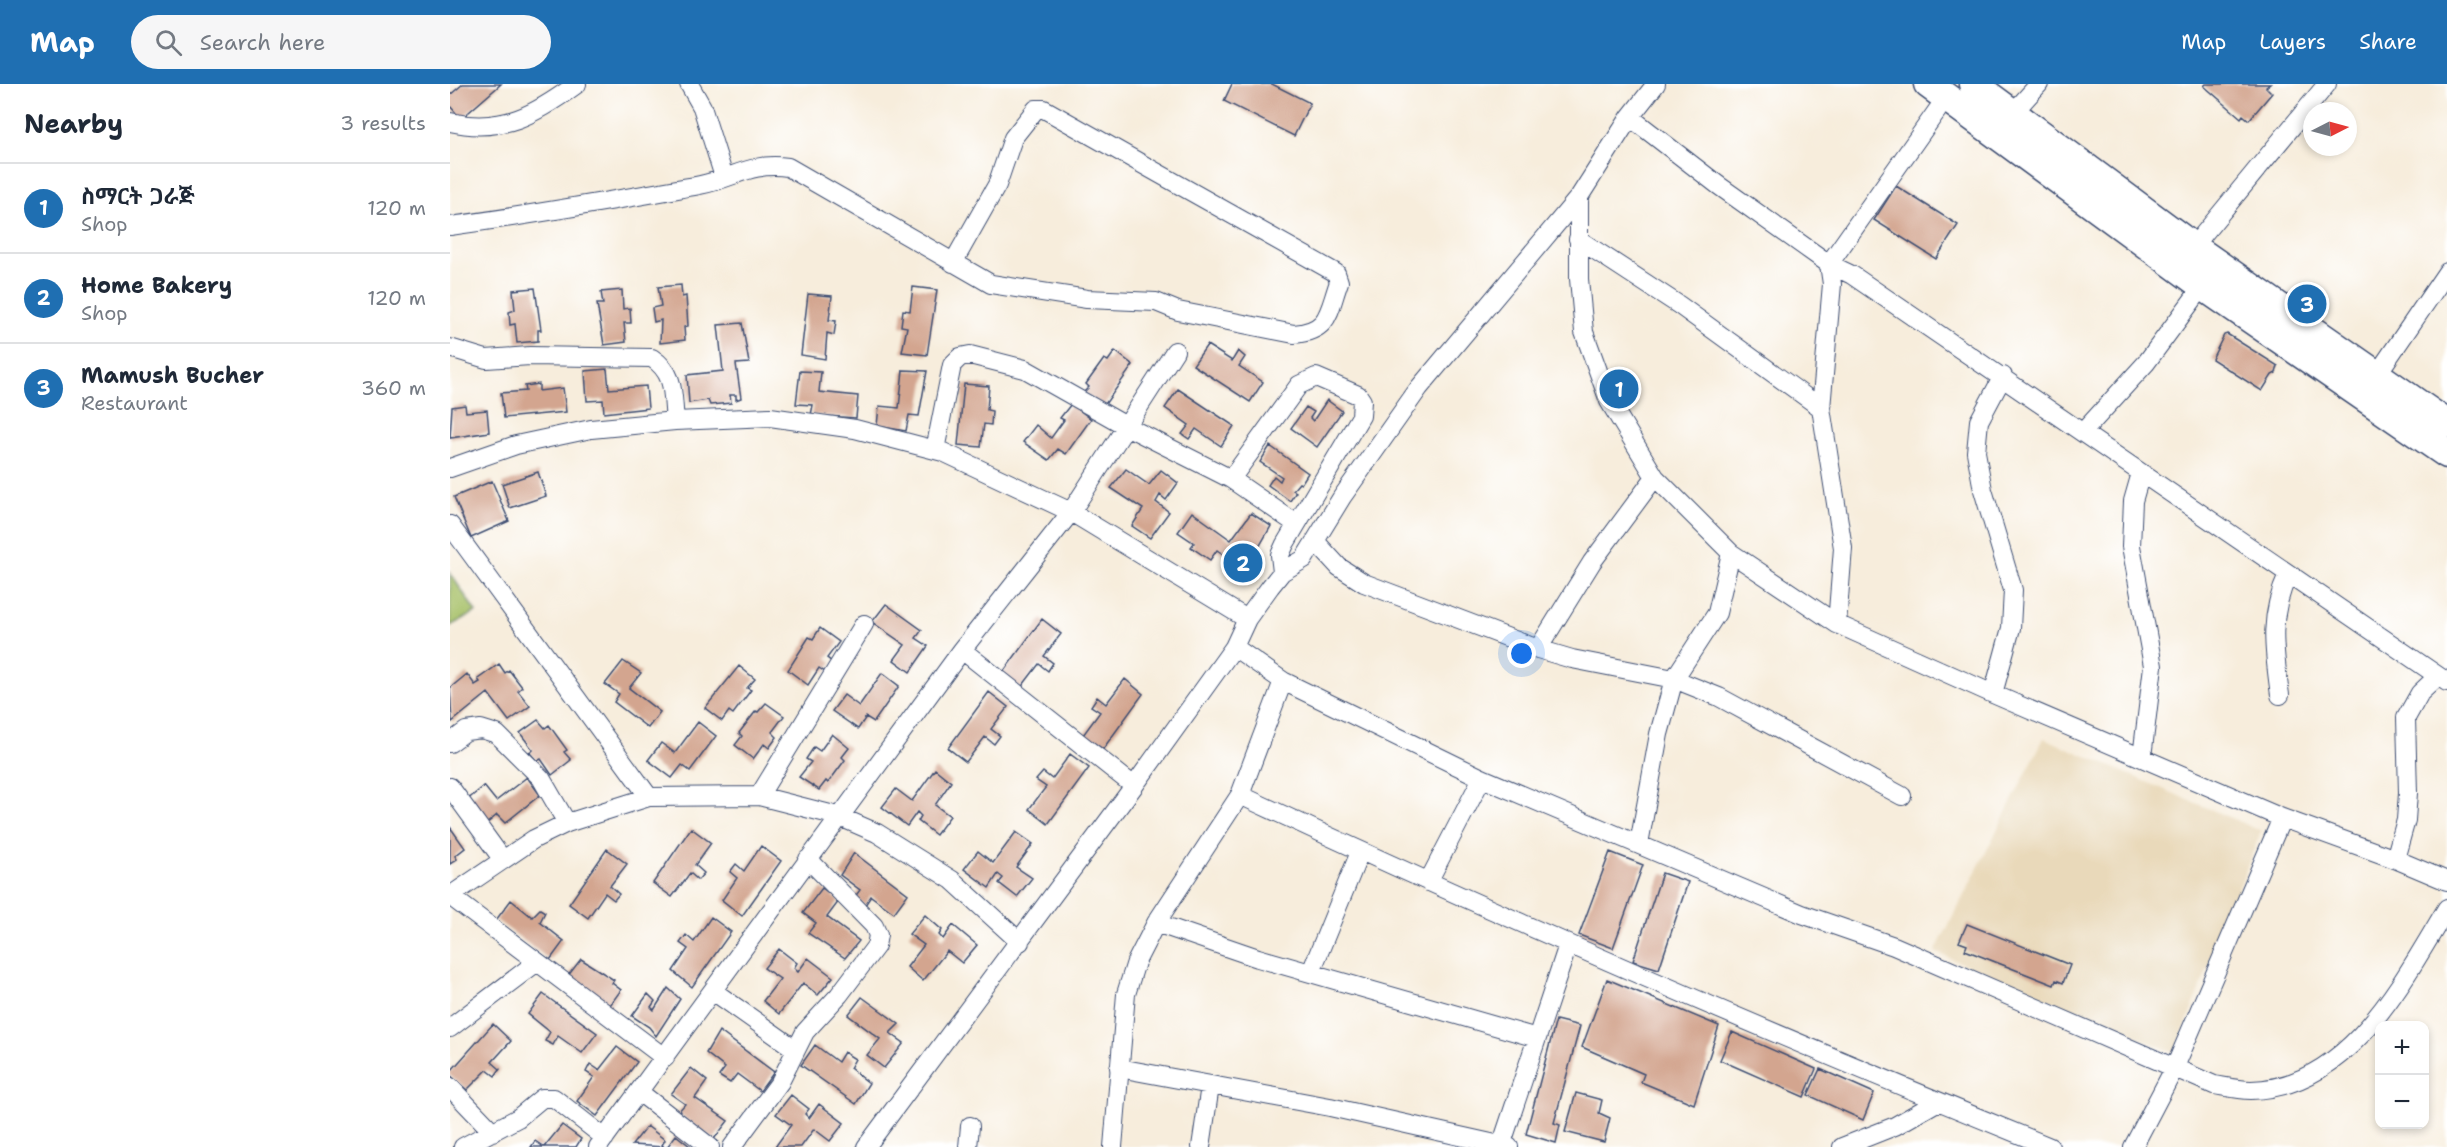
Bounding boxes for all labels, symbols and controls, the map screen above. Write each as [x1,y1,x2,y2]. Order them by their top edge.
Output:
search box [131,15,551,69]
text: Map [30,23,95,61]
icon: search [152,26,185,59]
text: Search here [200,28,325,57]
text: Map [2181,28,2226,56]
text: Layers [2259,28,2326,56]
text: Share [2359,28,2417,56]
north arrow [2303,102,2357,156]
text: Nearby [24,106,123,141]
text: 3 results [340,110,426,136]
text: ስማርት ጋራጅ [81,182,195,211]
text: 1 [39,195,48,221]
text: 120 m [367,195,426,221]
text: Shop [81,211,128,237]
text: Home Bakery [81,271,232,300]
pin: 3 [2288,282,2326,326]
text: 2 [37,285,51,311]
text: 120 m [367,285,426,311]
text: Shop [81,300,128,326]
text: Mamush Bucher [81,361,264,390]
pin: 1 [1600,366,1638,412]
text: 3 [37,375,51,401]
text: 360 m [361,375,426,401]
text: Restaurant [81,390,188,416]
pin: 2 [1224,540,1262,586]
your location [1507,639,1536,668]
map controls [2375,1021,2429,1129]
button: + [2375,1021,2429,1075]
button: − [2375,1075,2429,1129]

